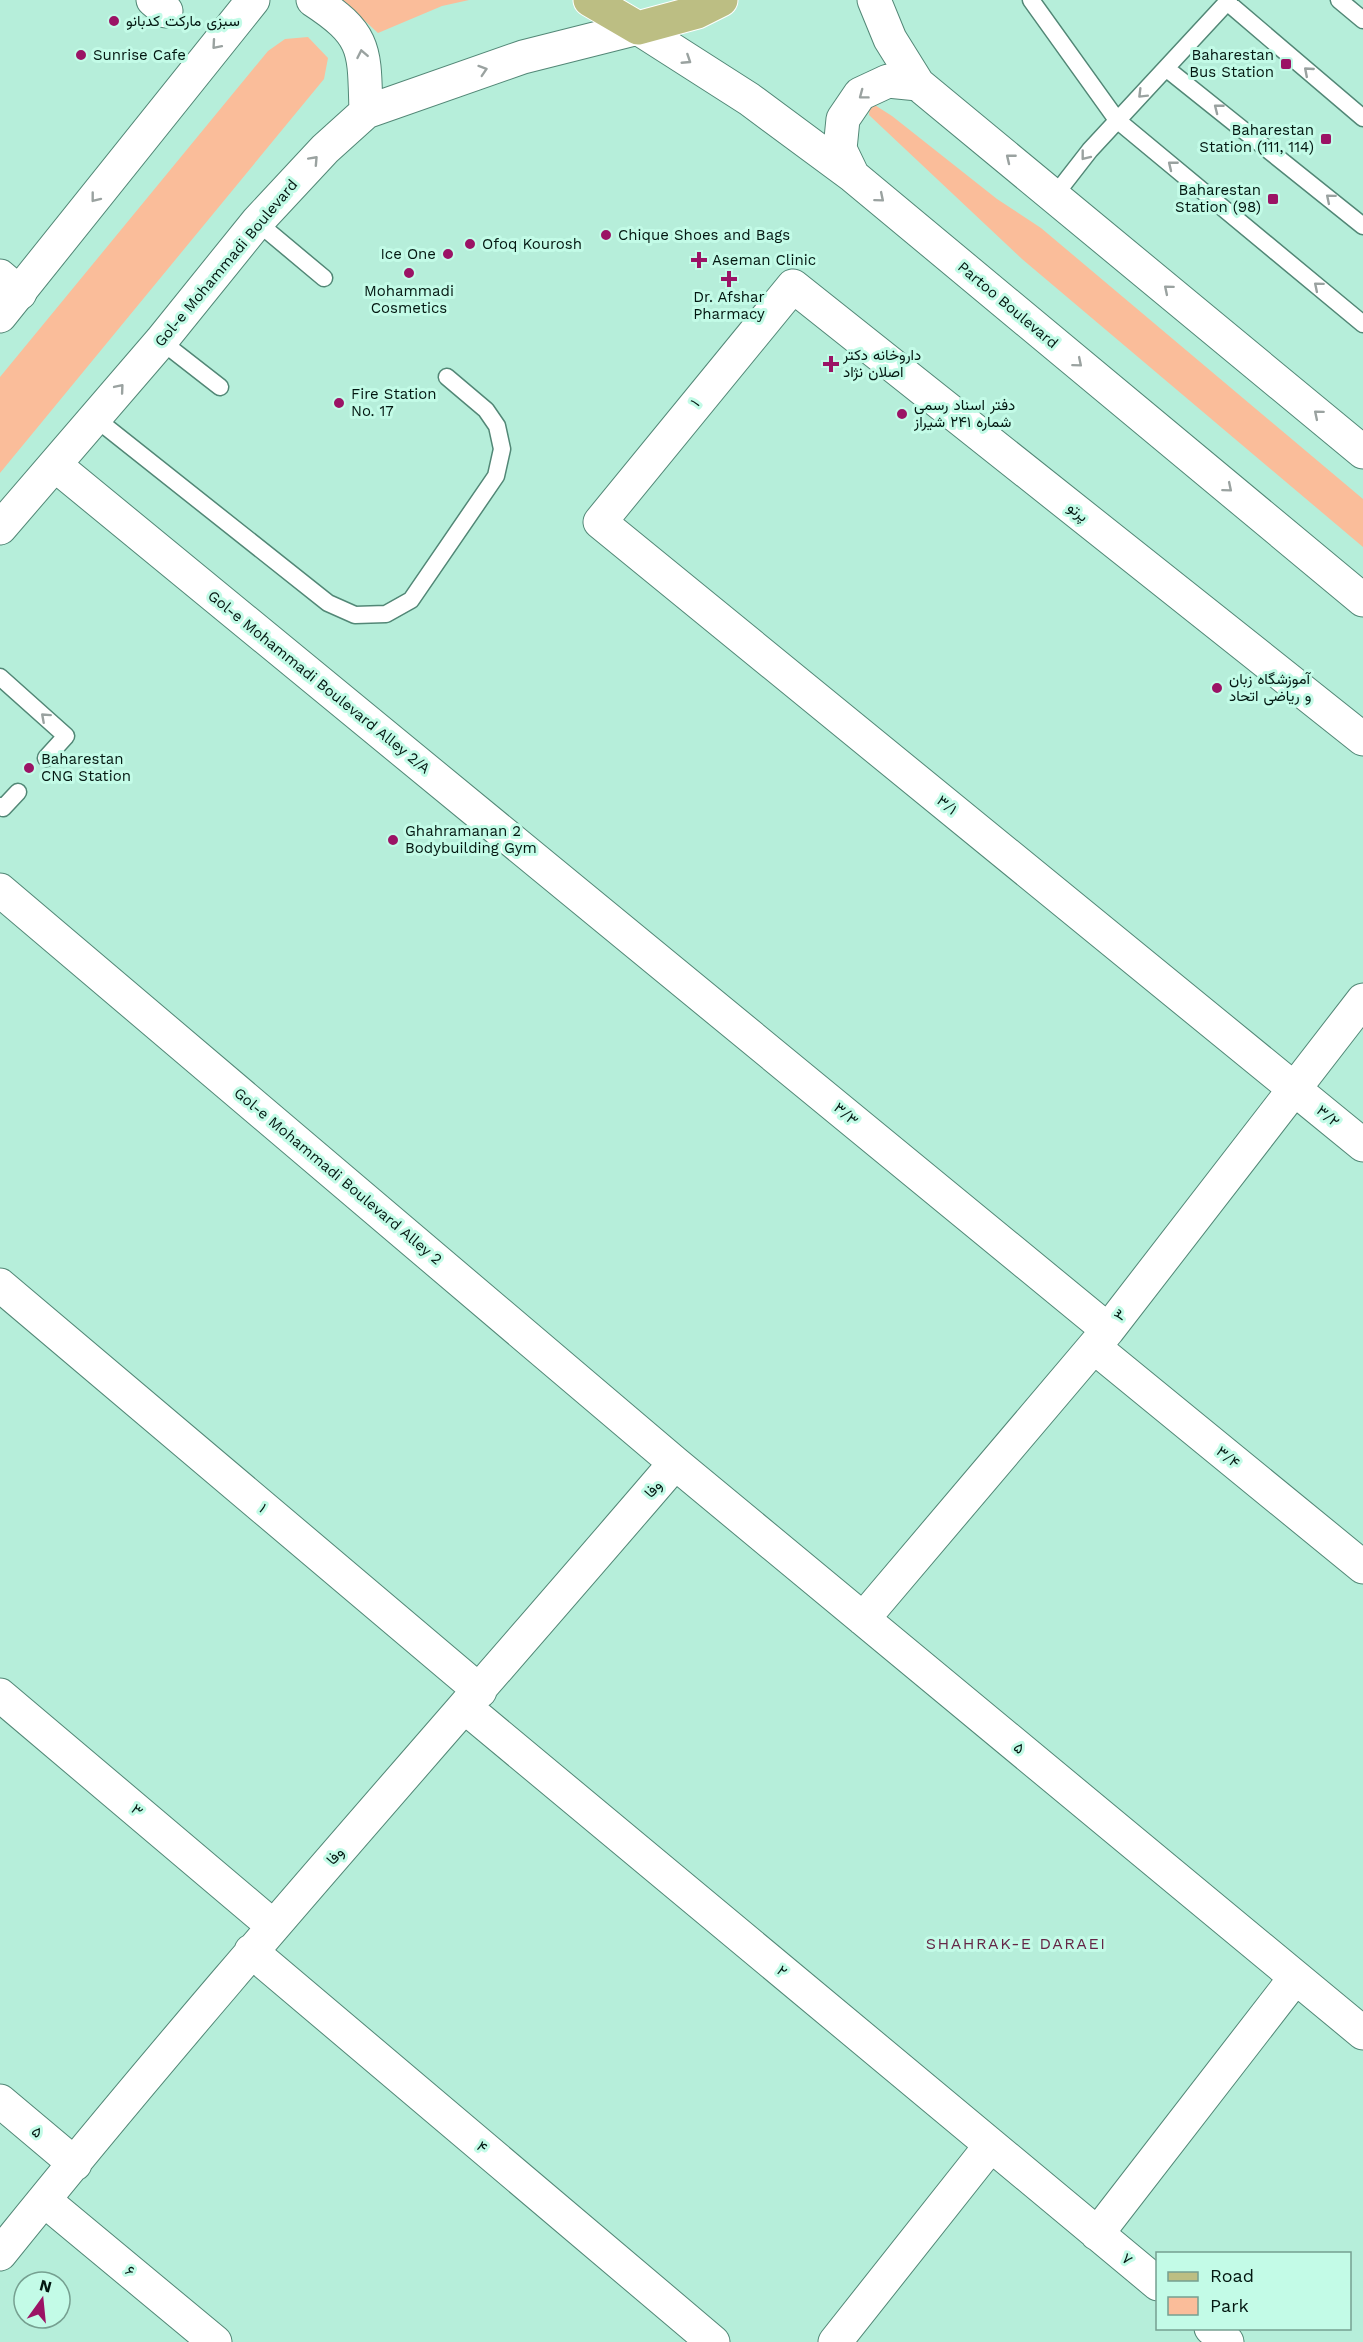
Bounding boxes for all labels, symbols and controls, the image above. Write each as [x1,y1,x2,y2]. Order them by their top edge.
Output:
place label: سبزی مارکت کدبانو [126,12,240,31]
marker: سبزی مارکت کدبانو [107,14,121,28]
one-way arrow [212,38,223,49]
place label: Sunrise Cafe [93,46,186,64]
place label: Baharestan Bus Station [1189,46,1274,81]
marker: Sunrise Cafe [74,48,88,62]
one-way arrow [356,49,369,59]
one-way arrow [681,52,692,63]
marker: Baharestan Bus Station [1279,57,1293,71]
one-way arrow [477,64,488,77]
one-way arrow [1304,68,1315,79]
one-way arrow [1139,87,1150,98]
one-way arrow [859,88,870,99]
one-way arrow [1213,105,1224,116]
place label: Baharestan Station (111, 114) [1199,121,1314,156]
marker: Baharestan Station (111, 114) [1319,132,1333,146]
one-way arrow [1081,150,1092,161]
one-way arrow [1005,154,1016,165]
one-way arrow [307,156,318,167]
one-way arrow [1168,161,1179,172]
street label: Gol-e Mohammadi Boulevard [151,176,301,350]
place label: Baharestan Station (98) [1175,181,1261,216]
one-way arrow [91,191,102,202]
one-way arrow [873,191,884,202]
marker: Baharestan Station (98) [1266,192,1280,206]
one-way arrow [1326,194,1337,205]
place label: Chique Shoes and Bags [618,226,790,244]
marker: Chique Shoes and Bags [599,228,613,242]
place label: Ofoq Kourosh [482,235,582,253]
marker: Ofoq Kourosh [463,237,477,251]
place label: Ice One [380,245,436,263]
marker: Ice One [441,247,455,261]
marker: Aseman Clinic [690,251,708,269]
place label: Aseman Clinic [712,251,816,269]
street label: Partoo Boulevard [954,258,1062,352]
marker: Mohammadi Cosmetics [402,266,416,280]
marker: Dr. Afshar Pharmacy [722,272,736,286]
place label: Mohammadi Cosmetics [364,282,454,317]
one-way arrow [1314,282,1325,293]
one-way arrow [1164,286,1175,297]
place label: Dr. Afshar Pharmacy [693,288,765,323]
place label: داروخانه دکتر اصلان نژاد [842,346,921,381]
one-way arrow [1071,356,1082,367]
marker: داروخانه دکتر اصلان نژاد [824,357,838,371]
one-way arrow [113,384,124,395]
place label: Fire Station No. 17 [351,385,436,420]
marker: Fire Station No. 17 [332,396,346,410]
street label: ۱ [687,396,703,410]
place label: دفتر اسناد رسمی شماره ۲۴۱ شیراز [913,396,1015,431]
marker: دفتر اسناد رسمی شماره ۲۴۱ شیراز [895,407,909,421]
one-way arrow [1314,410,1325,421]
one-way arrow [1221,481,1232,492]
street label: پرتو [1063,498,1092,526]
street label: Gol-e Mohammadi Boulevard Alley 2/A [204,587,434,777]
place label: آموزشگاه زبان و ریاضی اتحاد [1229,670,1311,706]
marker: آموزشگاه زبان و ریاضی اتحاد [1210,681,1224,695]
one-way arrow [41,713,52,724]
place label: Baharestan CNG Station [41,750,131,785]
marker: Baharestan CNG Station [22,761,36,775]
street label: ۳/۱ [933,791,961,819]
place label: Ghahramanan 2 Bodybuilding Gym [405,822,537,857]
marker: Ghahramanan 2 Bodybuilding Gym [386,833,400,847]
street label: Gol-e Mohammadi Boulevard Alley 2 [230,1084,446,1268]
street label: ۳/۳ [830,1099,862,1129]
street label: ۳/۲ [1313,1101,1343,1131]
street label: ۳ [1110,1306,1130,1324]
street label: ۳/۴ [1213,1442,1244,1472]
street label: وفا [640,1477,666,1501]
street label: ۱ [256,1500,270,1516]
street label: ۵ [1010,1738,1028,1758]
street label: ۳ [127,1800,147,1820]
street label: وفا [322,1844,348,1868]
district label: SHAHRAK-E DARAEI [926,1934,1106,1953]
street label: ۲ [773,1962,791,1981]
street label: ۵ [28,2122,46,2142]
street label: ۴ [473,2137,491,2157]
street label: ۷ [1118,2249,1136,2269]
legend [1156,2252,1351,2330]
street label: ۶ [121,2262,139,2280]
text: Road [1210,2265,1254,2286]
north arrow [12,2270,72,2330]
text: N [38,2275,54,2297]
text: Park [1210,2295,1249,2316]

